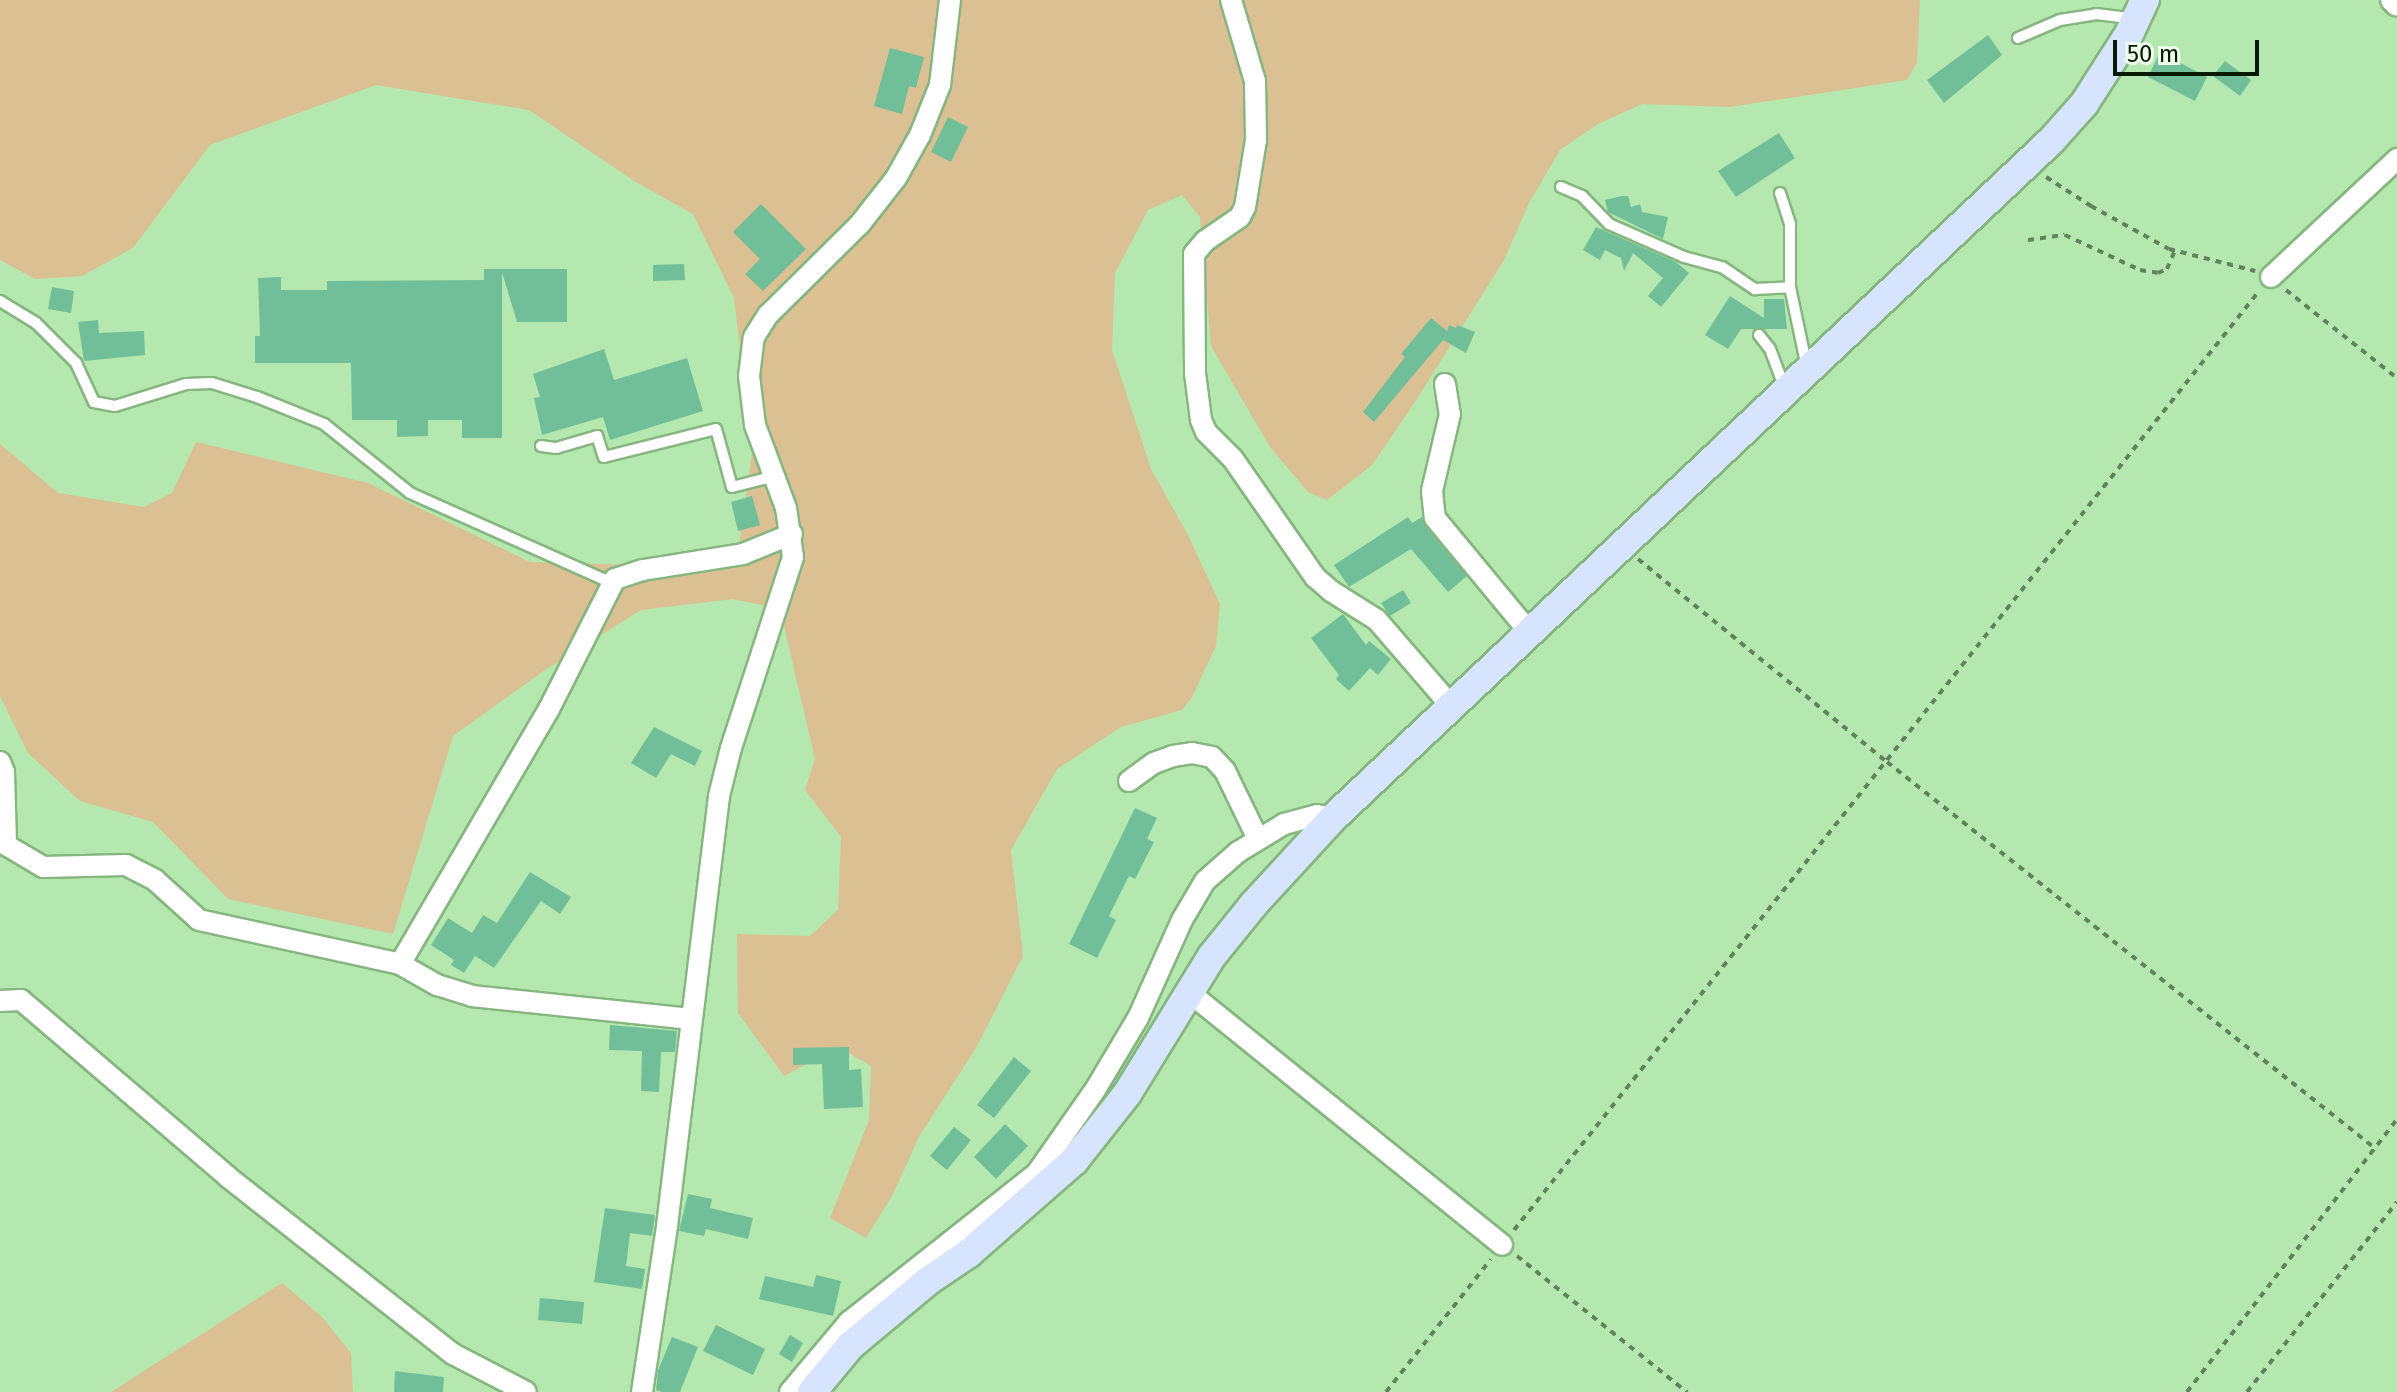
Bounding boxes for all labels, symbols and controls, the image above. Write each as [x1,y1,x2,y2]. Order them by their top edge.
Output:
scale bar [2117,24,2263,74]
text: 50 m [2127,40,2179,68]

